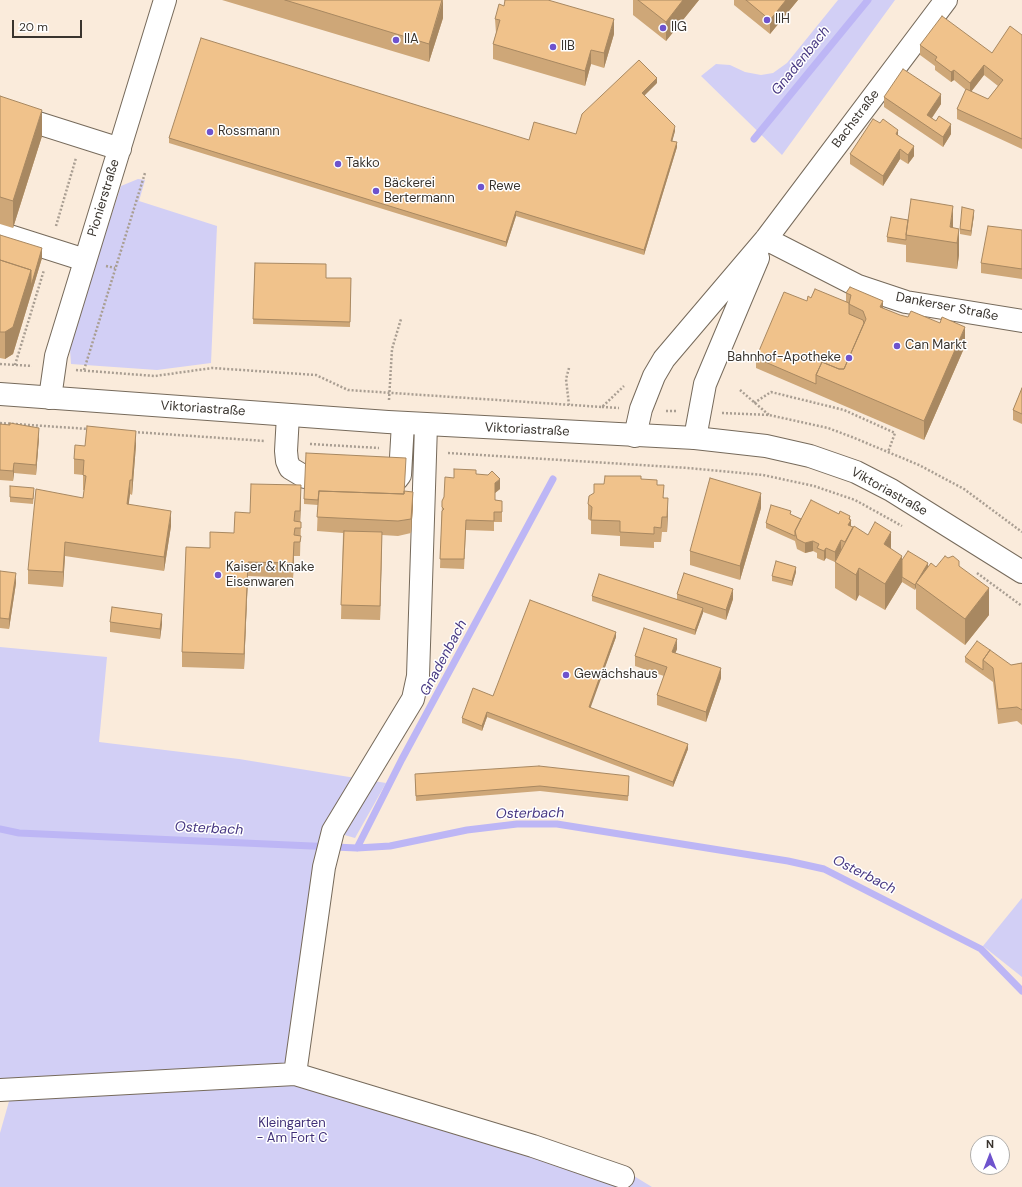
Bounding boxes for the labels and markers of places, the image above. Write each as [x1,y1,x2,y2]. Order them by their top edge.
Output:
place label: IIH [775,12,790,28]
marker: IIH [762,15,772,25]
place label: IIG [671,20,687,36]
marker: IIG [658,23,668,33]
place label: IIA [404,32,419,48]
marker: IIA [391,35,401,45]
place label: IIB [561,39,575,55]
marker: IIB [548,42,558,52]
place label: Rossmann [218,124,280,140]
marker: Rossmann [205,127,215,137]
place label: Takko [346,156,380,172]
marker: Takko [333,159,343,169]
place label: Bäckerei Bertermann [384,176,455,207]
place label: Rewe [489,179,521,195]
marker: Rewe [476,182,486,192]
marker: Bäckerei Bertermann [371,186,381,196]
place label: Can Markt [905,338,967,354]
marker: Can Markt [892,341,902,351]
place label: Bahnhof-Apotheke [727,350,841,366]
marker: Bahnhof-Apotheke [844,353,854,363]
place label: Kaiser & Knake Eisenwaren [226,560,314,591]
marker: Kaiser & Knake Eisenwaren [213,570,223,580]
place label: Gewächshaus [574,667,658,683]
marker: Gewächshaus [561,670,571,680]

